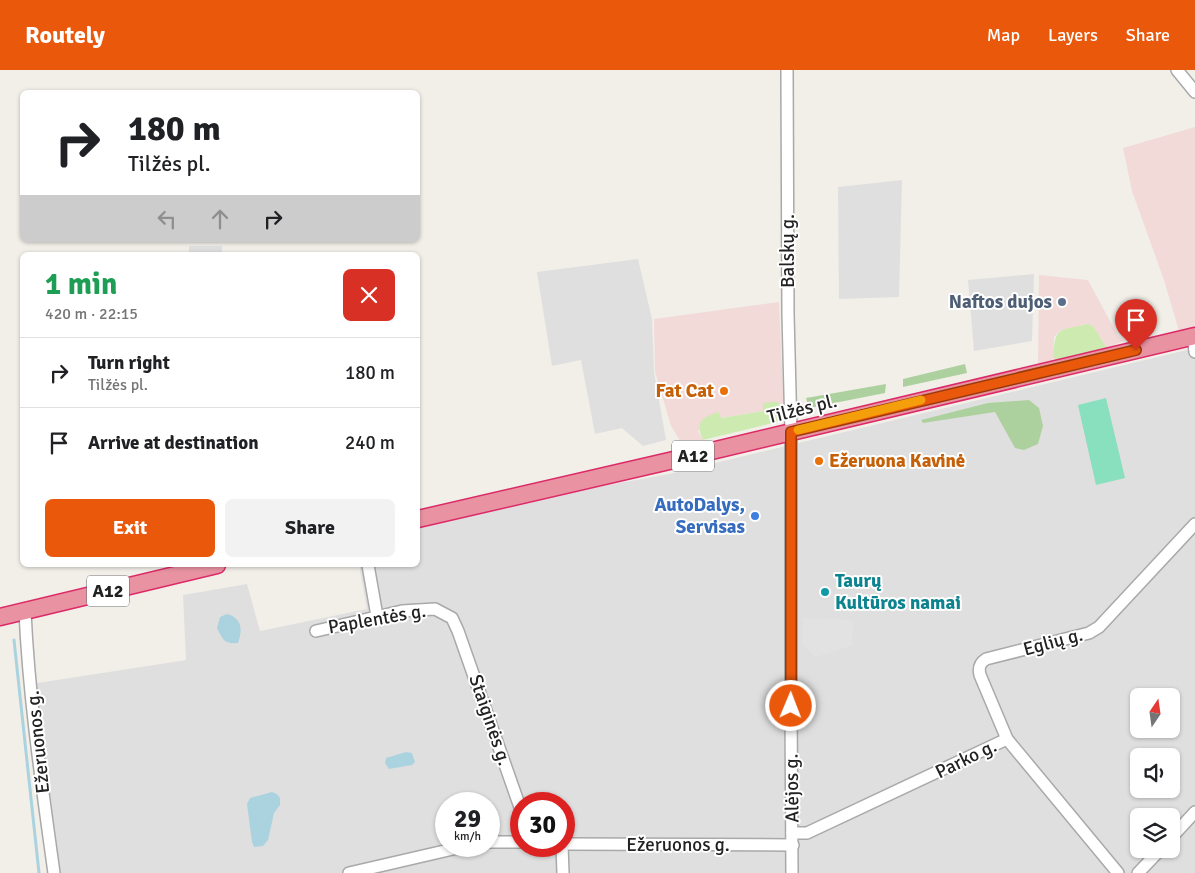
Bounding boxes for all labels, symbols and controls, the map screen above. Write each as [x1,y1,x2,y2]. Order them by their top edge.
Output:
text: Routely [25,20,105,50]
text: Map [987,24,1020,46]
text: Layers [1048,24,1098,46]
text: Share [1126,24,1170,46]
text: 180 m [128,107,221,150]
icon: right [45,110,110,175]
text: Tilžės pl. [128,150,211,177]
icon: left [153,205,181,233]
icon: ahead [206,205,234,233]
icon: right [259,205,287,233]
street label: Balskų g. [776,214,800,288]
text: 1 min [45,266,117,303]
button: close [343,269,395,321]
place label: Naftos dujos [949,290,1052,314]
marker: Naftos dujos [1056,296,1068,308]
pin [1115,299,1157,350]
text: 420 m · 22:15 [45,304,138,324]
icon: arrive [1122,306,1150,334]
text: Turn right [88,351,170,375]
icon: right [45,359,73,387]
text: 180 m [345,361,395,385]
text: Tilžės pl. [88,375,148,395]
place label: Fat Cat [655,379,714,403]
marker: Fat Cat [718,385,730,397]
street label: Tilžės pl. [765,389,839,429]
icon: arrive [45,429,73,457]
text: Arrive at destination [88,431,259,455]
text: 240 m [345,431,395,455]
road number: A12 [672,441,714,472]
place label: Ežeruona Kavinė [829,449,965,473]
marker: Ežeruona Kavinė [813,455,825,467]
place label: AutoDalys, Servisas [654,493,745,539]
button: Exit [45,499,215,557]
button: Share [225,499,395,557]
marker: AutoDalys, Servisas [749,510,761,522]
place label: Taurų Kultūros namai [835,569,961,615]
road number: A12 [87,576,129,606]
marker: Taurų Kultūros namai [819,586,831,598]
street label: Paplentės g. [326,599,428,639]
street label: Eglių g. [1021,623,1085,661]
street label: Staiginės g. [463,671,517,769]
position arrow [764,679,816,731]
north arrow [1130,688,1180,738]
map controls [1130,688,1180,858]
street label: Ežeruonos g. [21,689,55,795]
street label: Parko g. [931,734,1001,784]
button: sound [1130,748,1180,798]
street label: Alėjos g. [779,753,805,823]
speed limit sign: 30 [510,792,575,857]
text: 29 [454,803,481,834]
button: layers [1130,808,1180,858]
text: km/h [454,829,481,844]
street label: Ežeruonos g. [626,833,730,857]

